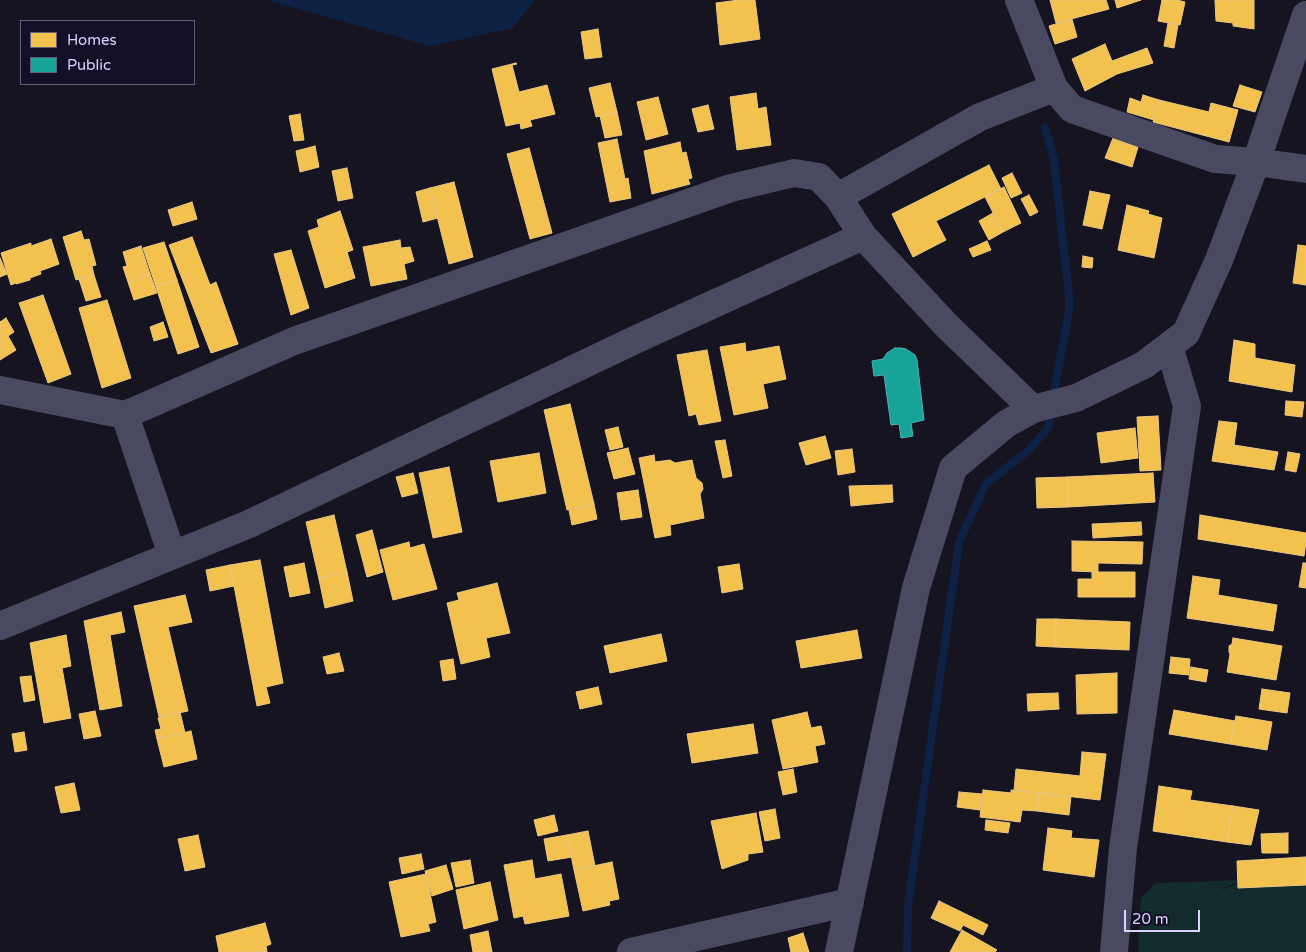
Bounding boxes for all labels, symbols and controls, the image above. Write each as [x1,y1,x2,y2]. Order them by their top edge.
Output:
legend [20,20,195,85]
text: Homes [67,31,117,49]
text: Public [67,56,111,74]
scale bar [1126,900,1202,932]
text: 20 m [1132,910,1169,928]

